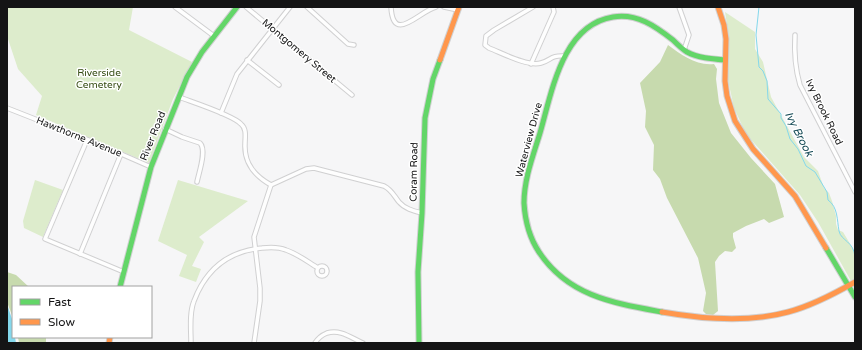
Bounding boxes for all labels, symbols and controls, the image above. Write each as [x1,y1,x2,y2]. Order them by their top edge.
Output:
street label: Montgomery Street [260,17,339,86]
park label: Riverside Cemetery [76,67,123,91]
street label: Ivy Brook Road [803,77,845,147]
street label: Waterview Drive [513,101,545,179]
water label: Ivy Brook [782,109,816,159]
street label: River Road [138,110,168,162]
street label: Hawthorne Avenue [34,114,124,160]
street label: Coram Road [407,142,421,202]
legend [12,286,152,338]
text: Fast [48,295,72,309]
text: Slow [48,315,75,329]

